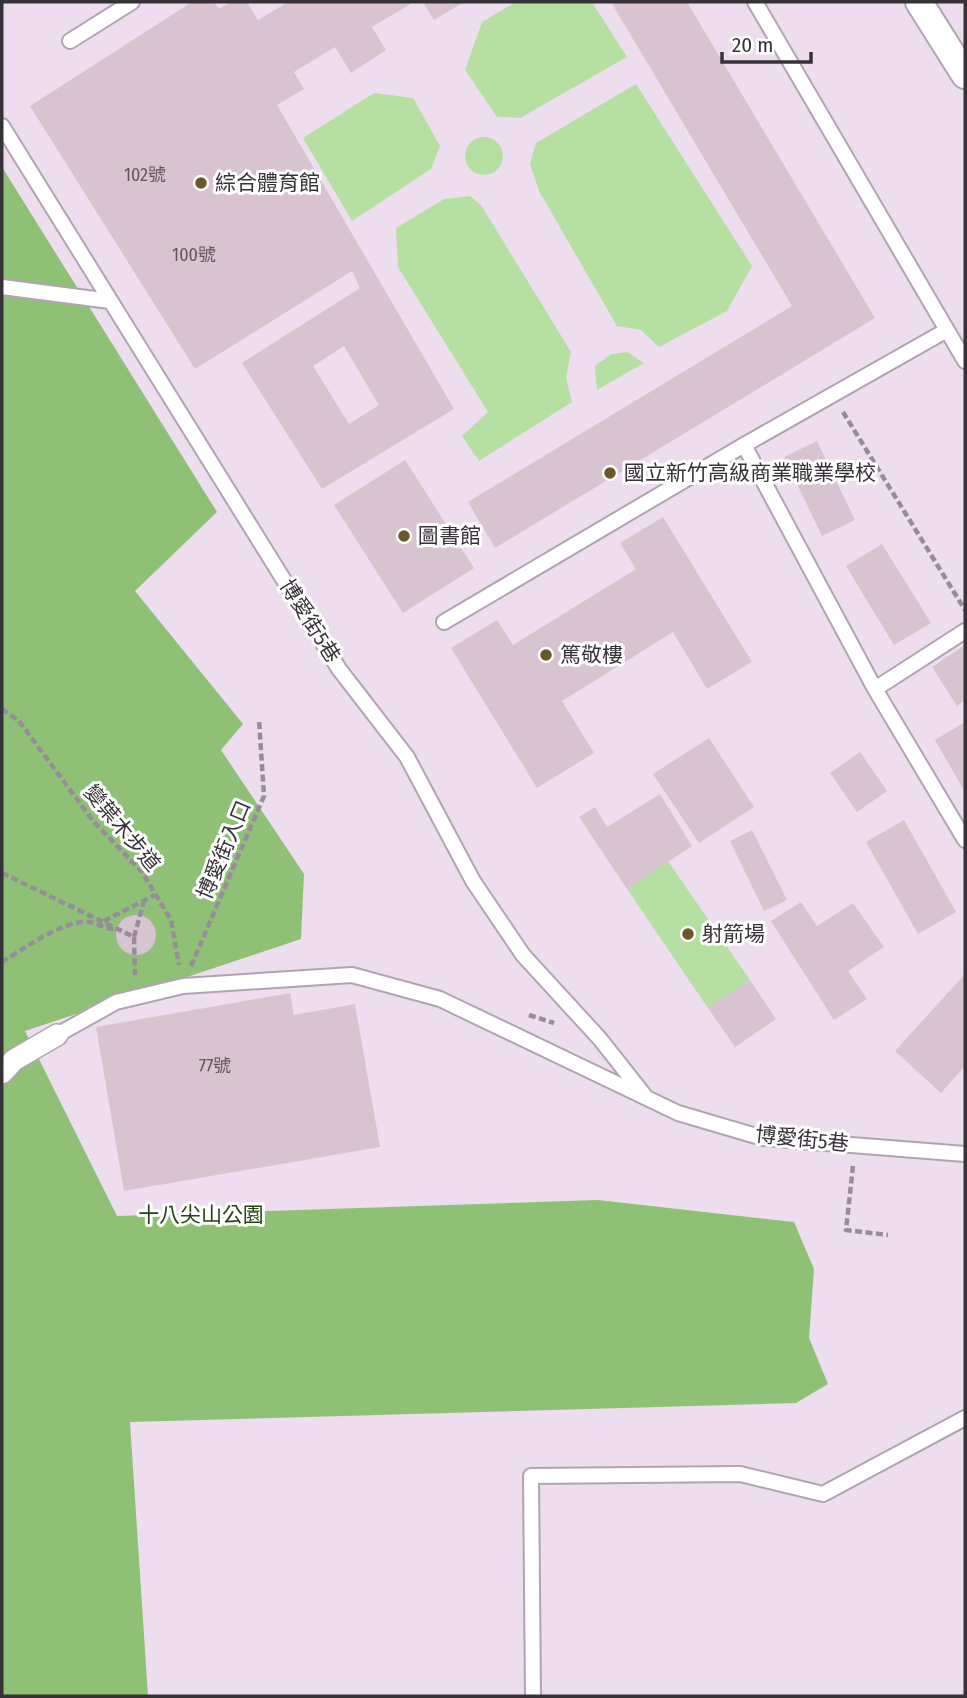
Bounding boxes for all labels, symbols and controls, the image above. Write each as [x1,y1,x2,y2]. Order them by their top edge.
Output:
scale bar [722,21,811,65]
text: 20 m [732,32,773,58]
house number: 102號 [124,164,166,186]
place label: 綜合體育館 [215,170,320,196]
marker: 綜合體育館 [193,175,209,191]
house number: 100號 [172,244,216,266]
place label: 國立新竹高級商業職業學校 [624,460,876,486]
marker: 國立新竹高級商業職業學校 [602,465,618,481]
place label: 圖書館 [418,523,481,549]
marker: 圖書館 [396,528,412,544]
street label: 博愛街5巷 [274,574,346,668]
place label: 篤敬樓 [560,642,623,668]
marker: 篤敬樓 [538,647,554,663]
street label: 變葉木步道 [78,779,166,877]
street label: 博愛街入口 [192,797,256,903]
place label: 射箭場 [702,921,765,947]
marker: 射箭場 [680,926,696,942]
house number: 77號 [199,1055,231,1077]
street label: 博愛街5巷 [754,1121,850,1157]
park label: 十八尖山公園 [138,1202,264,1228]

